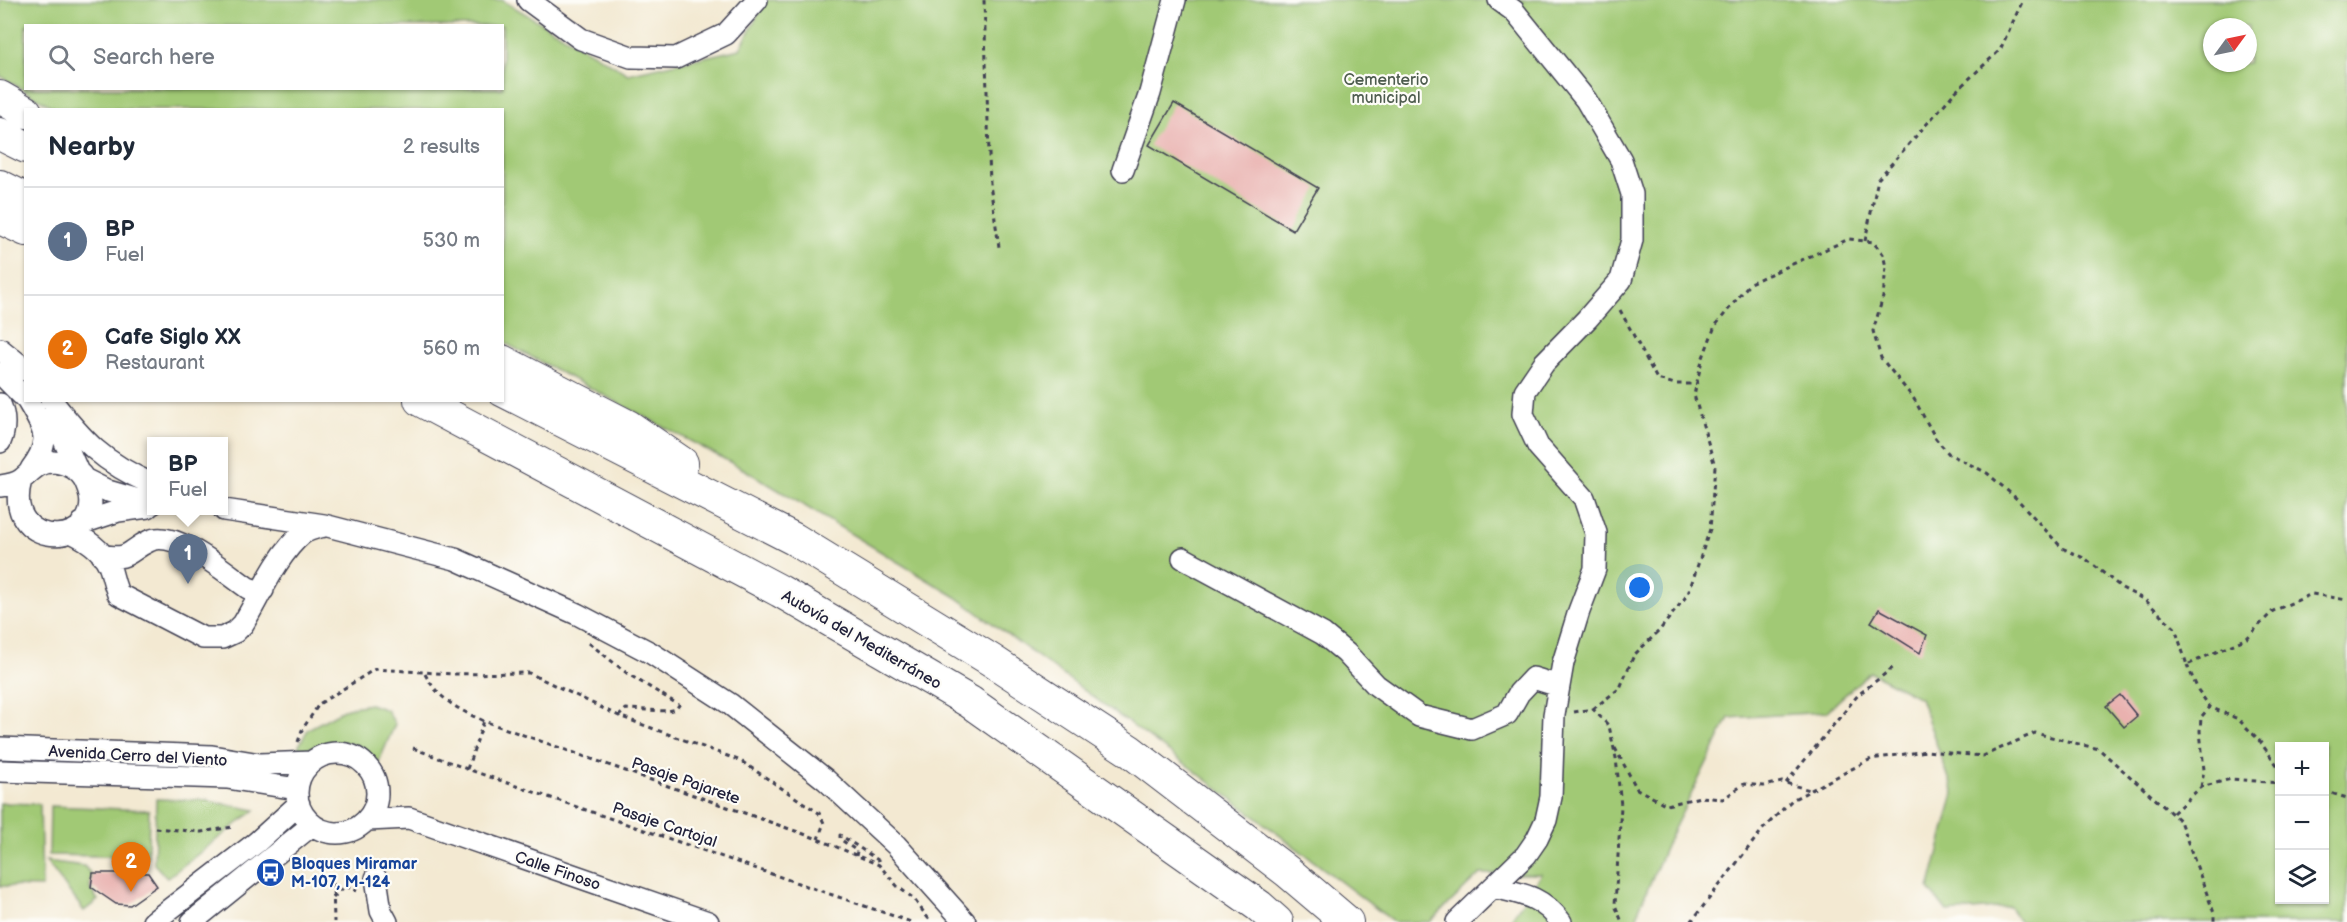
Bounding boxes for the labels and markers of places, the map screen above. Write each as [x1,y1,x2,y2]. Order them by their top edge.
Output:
pin: 1 [168,534,207,584]
pin: 2 [112,842,150,892]
place label: Bloques Miramar M-107, M-124 [291,855,418,892]
bus stop icon: Bloques Miramar M-107, M-124 [254,856,286,888]

